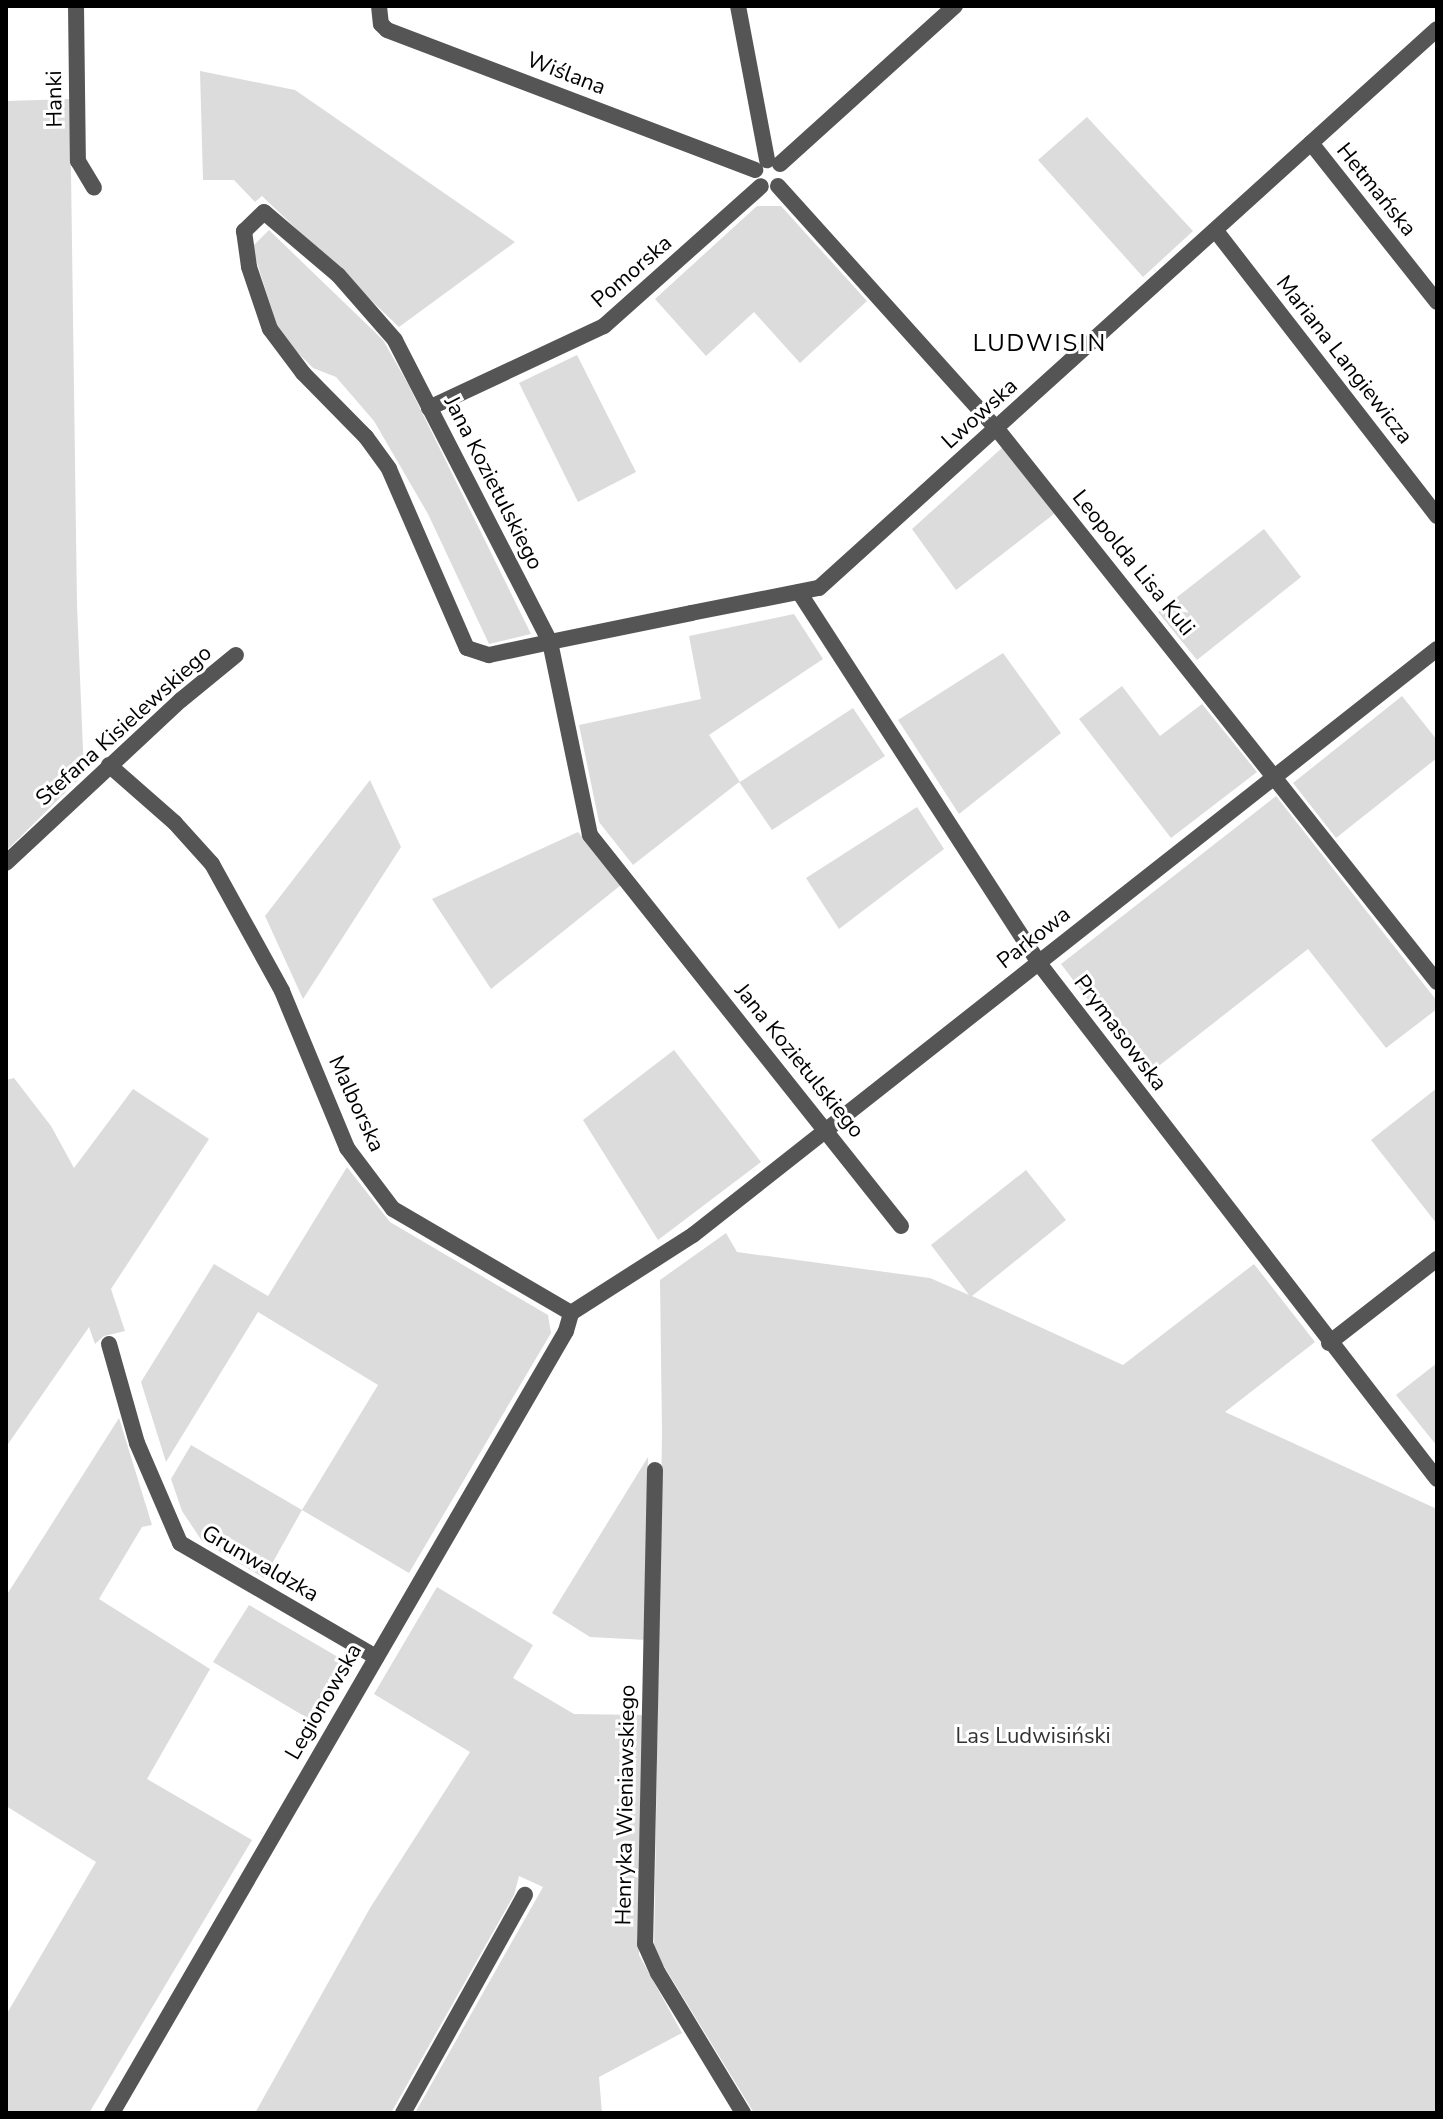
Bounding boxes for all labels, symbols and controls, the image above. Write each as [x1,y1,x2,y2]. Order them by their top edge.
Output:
street label: Wiślana [523,47,609,101]
street label: Hanki [41,70,69,128]
street label: Hetmańska [1330,138,1422,242]
street label: Pomorska [586,230,678,314]
street label: Mariana Langiewicza [1270,271,1418,449]
district label: LUDWISIN [973,330,1107,358]
street label: Lwowska [937,373,1023,455]
street label: Jana Kozietulskiego [438,392,548,574]
street label: Leopolda Lisa Kuli [1066,485,1200,641]
street label: Stefana Kisielewskiego [31,640,217,812]
street label: Parkowa [992,901,1076,975]
street label: Prymasowska [1068,970,1172,1096]
street label: Jana Kozietulskiego [729,978,869,1144]
street label: Malborska [322,1052,390,1156]
street label: Grunwaldzka [197,1520,323,1608]
street label: Legionowska [280,1639,368,1765]
street label: Henryka Wieniawskiego [611,1684,641,1926]
park label: Las Ludwisiński [955,1724,1111,1750]

